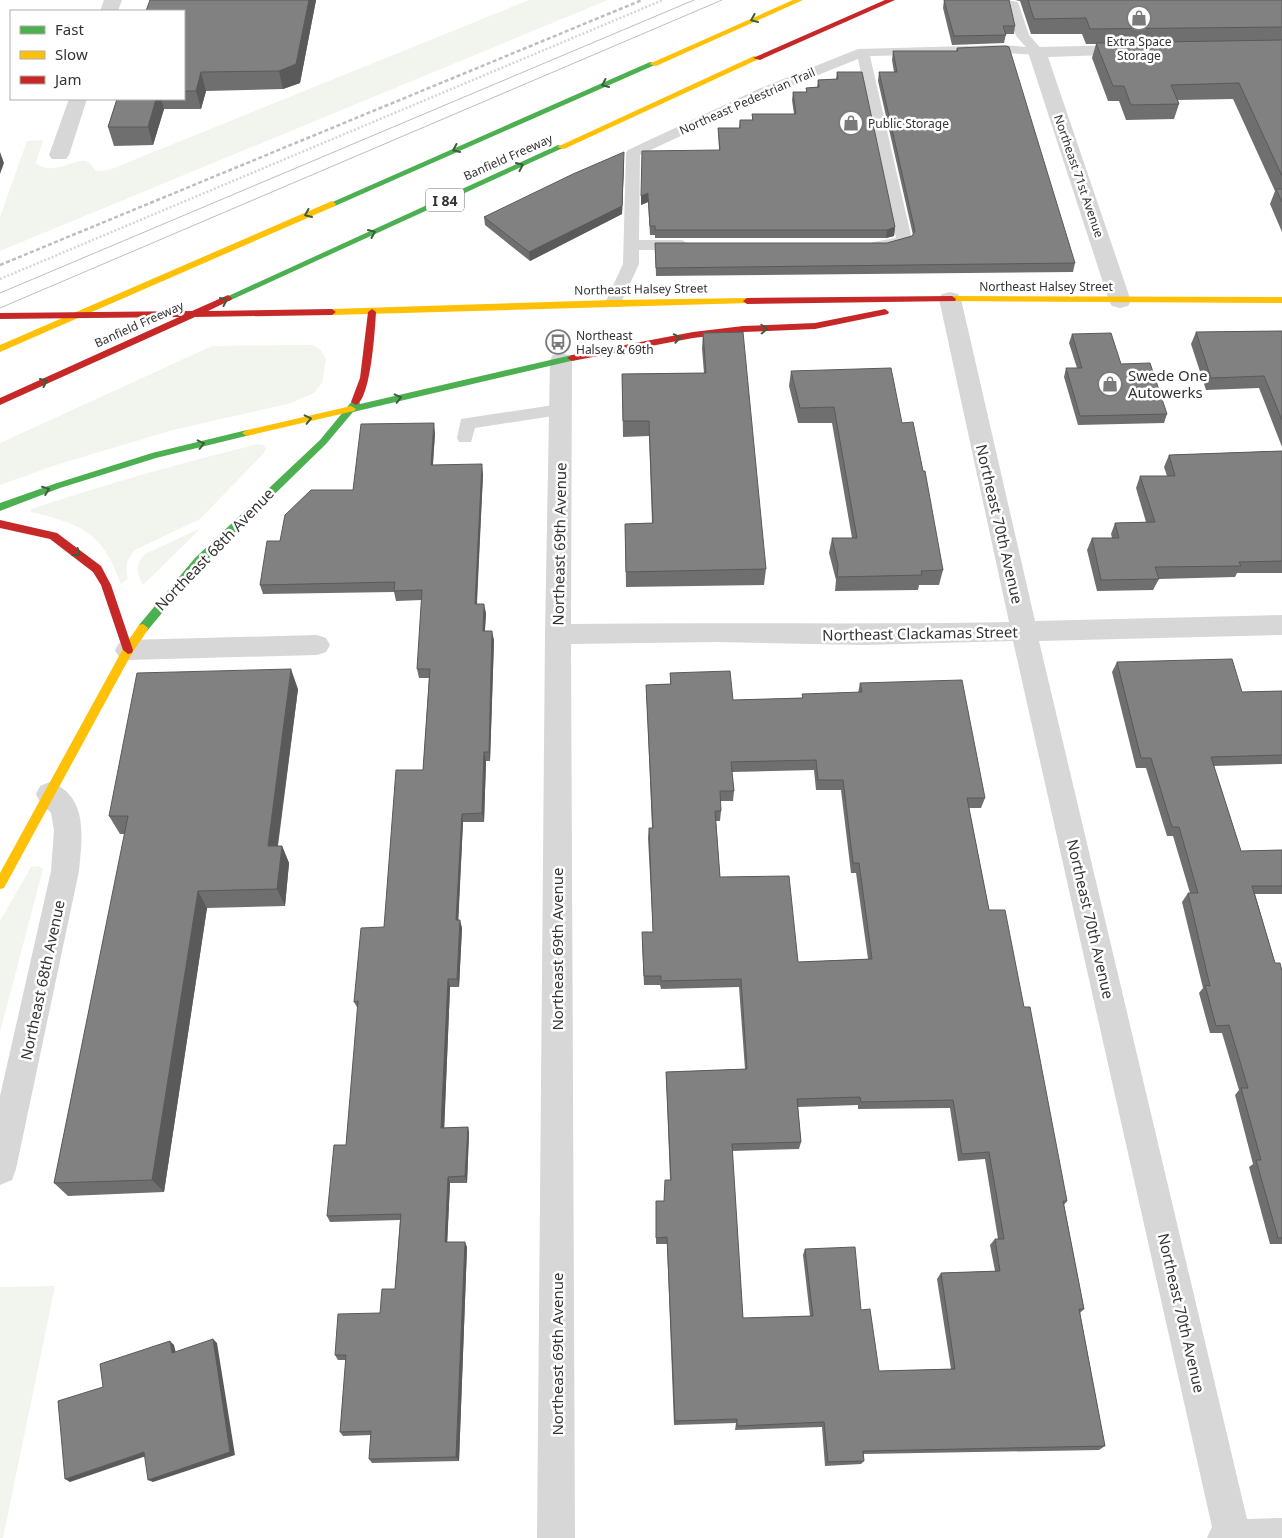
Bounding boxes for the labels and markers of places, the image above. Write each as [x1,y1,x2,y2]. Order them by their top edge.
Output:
shop icon: Extra Space Storage [1126,5,1152,31]
place label: Extra Space Storage [1106,33,1172,64]
shop icon: Public Storage [838,110,864,136]
place label: Public Storage [868,115,949,132]
place label: Northeast Halsey & 69th [576,327,654,358]
bus stop icon: Northeast Halsey & 69th [545,329,571,355]
place label: Swede One Autowerks [1128,365,1208,402]
shop icon: Swede One Autowerks [1097,371,1123,397]

